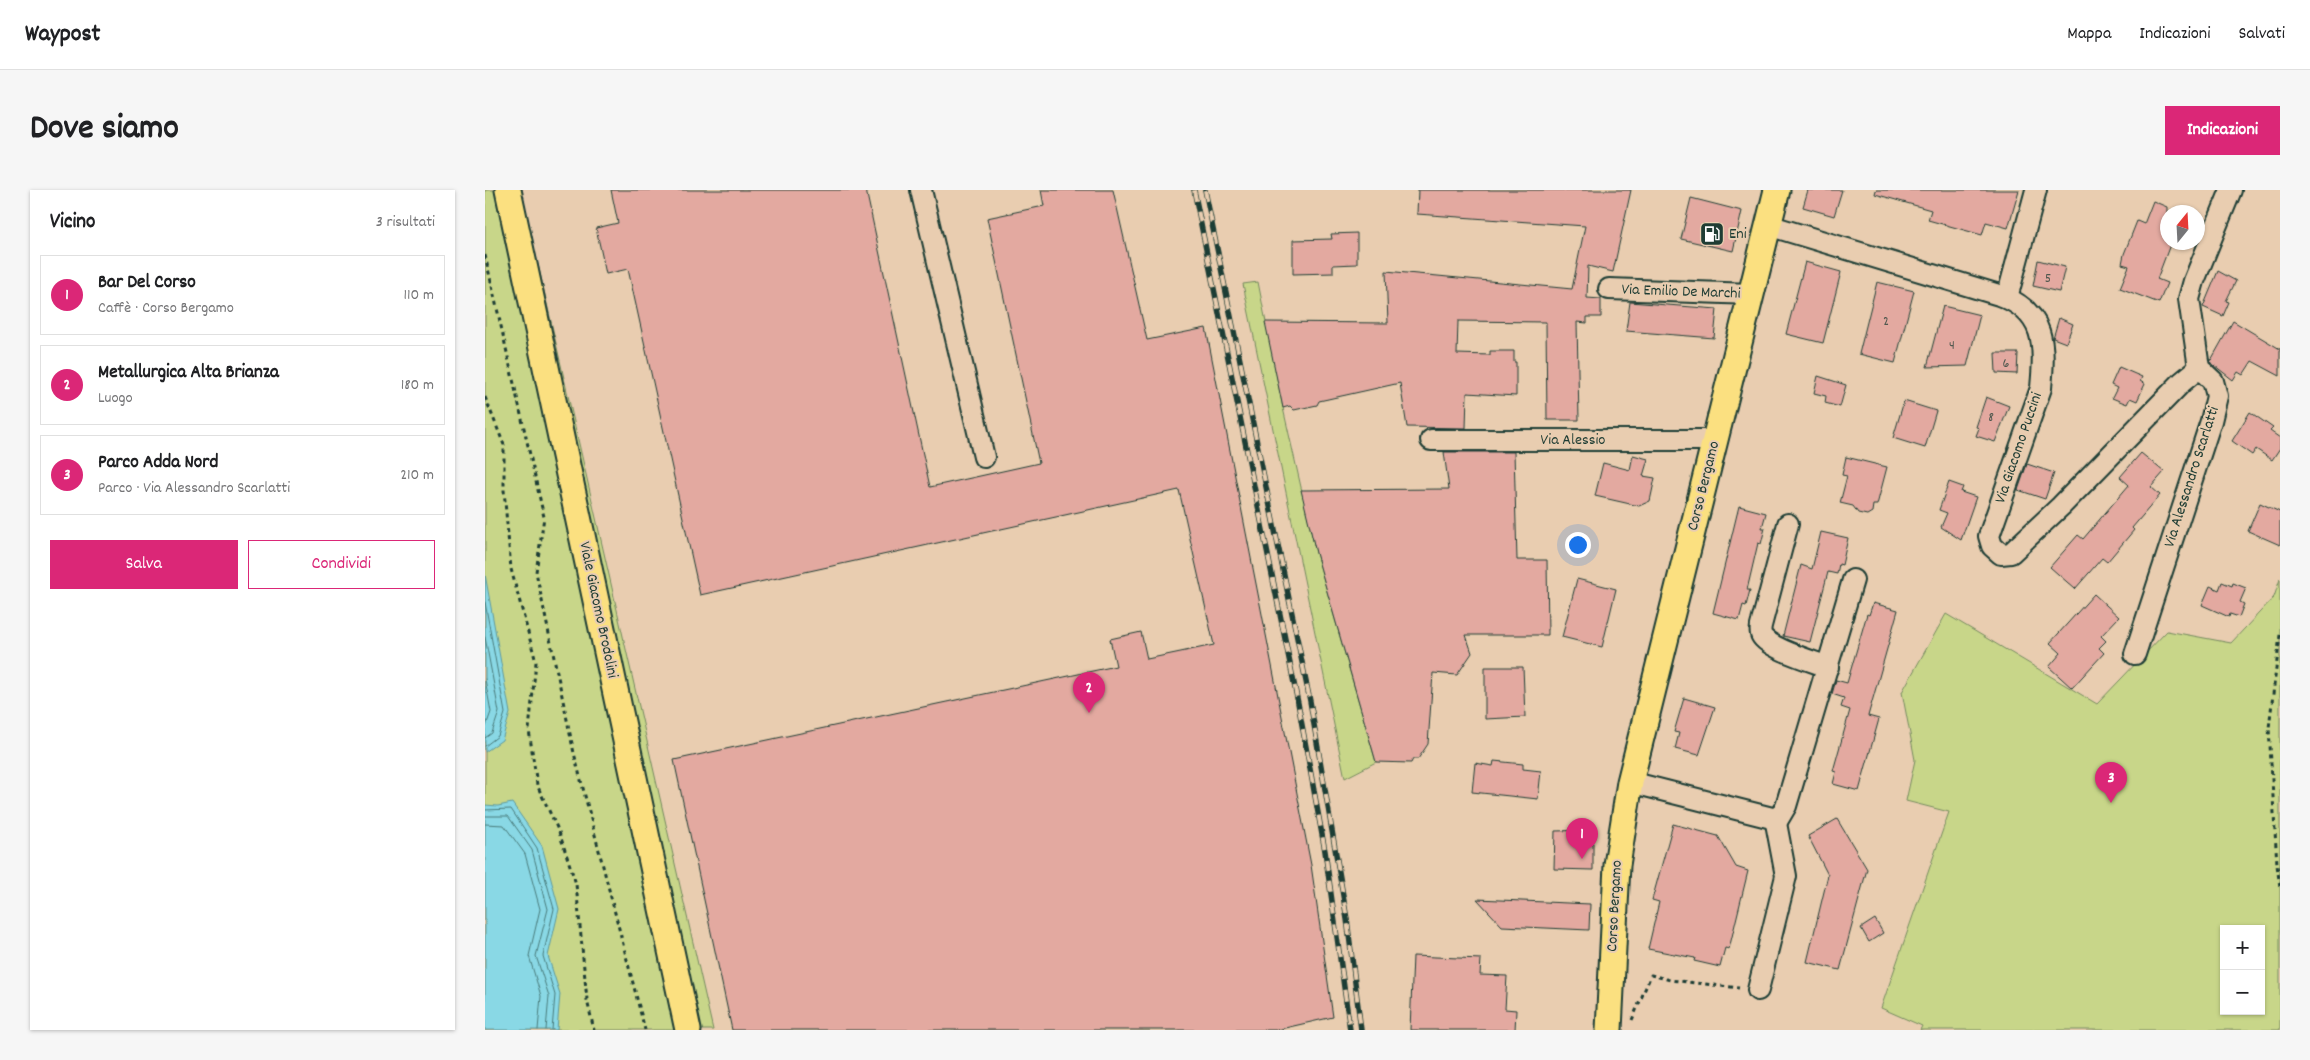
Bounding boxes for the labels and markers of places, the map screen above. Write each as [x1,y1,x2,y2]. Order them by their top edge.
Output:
fuel station icon: Eni [1699,221,1725,247]
place label: Eni [1729,223,1747,246]
pin: 2 [1073,672,1105,713]
pin: 3 [2095,762,2127,803]
pin: 1 [1566,818,1598,859]

